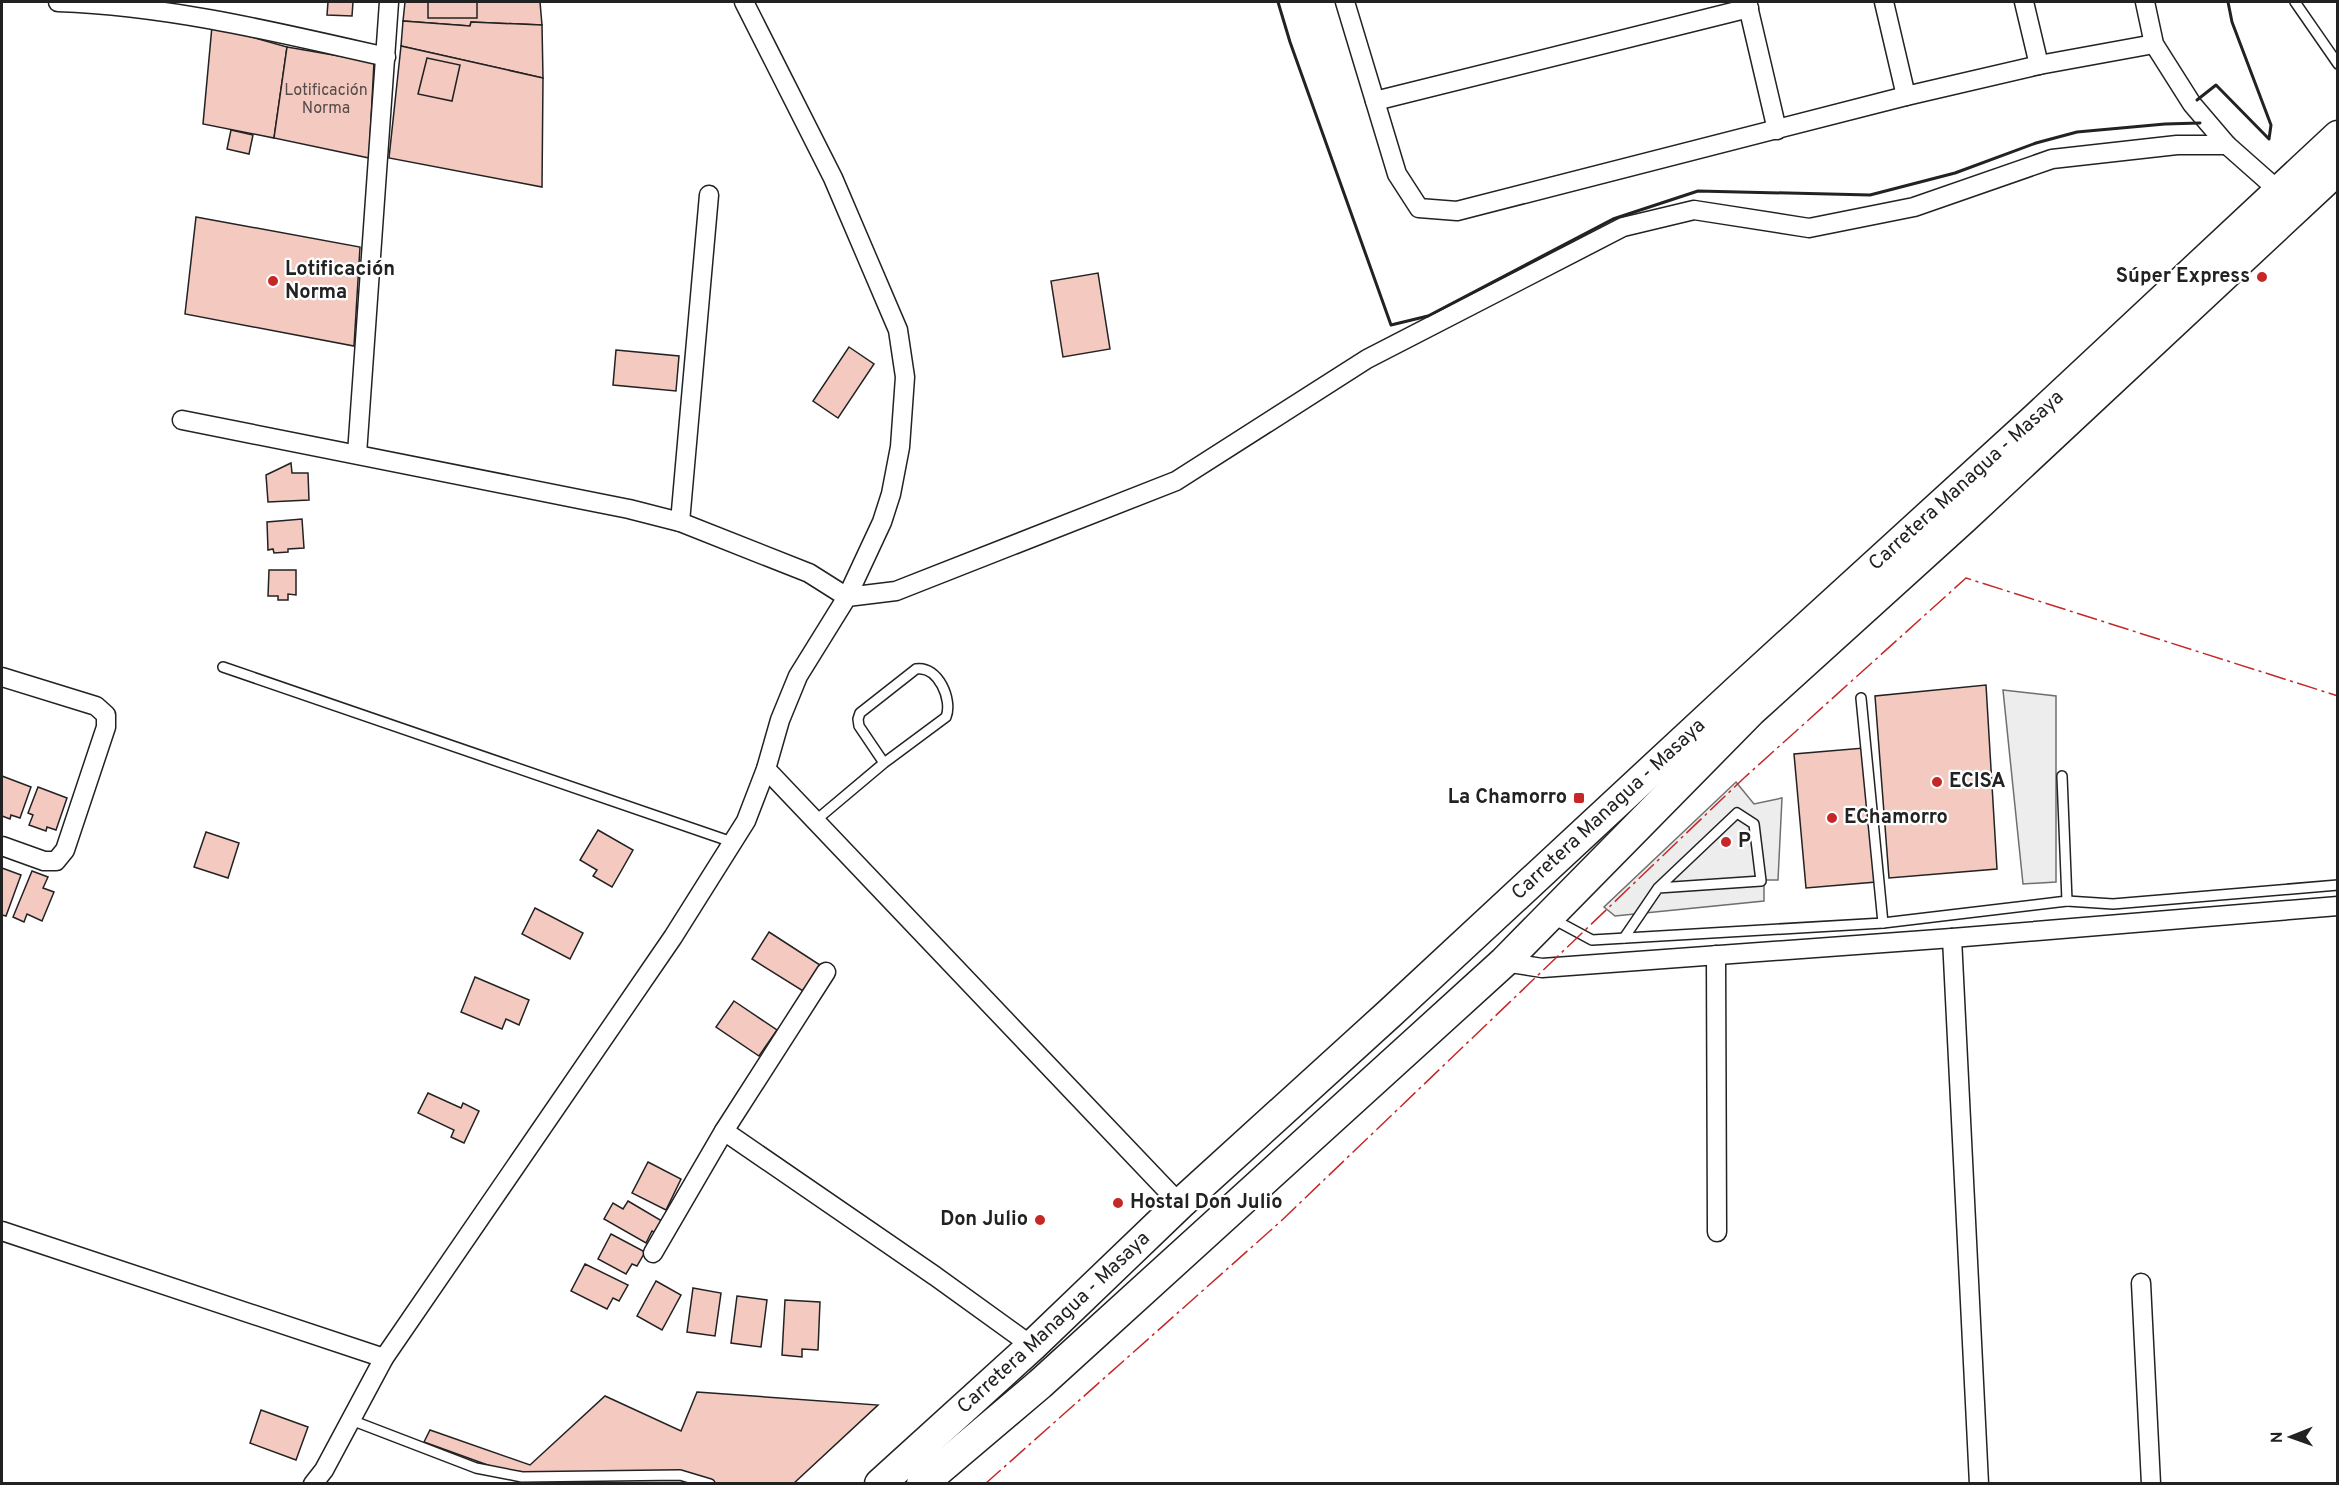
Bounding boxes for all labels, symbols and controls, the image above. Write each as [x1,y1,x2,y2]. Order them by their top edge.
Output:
house number: Lotificación Norma [284,81,368,119]
place label: Lotificación Norma [285,257,395,306]
place label: Súper Express [2116,264,2250,290]
marker: Súper Express [2255,270,2269,284]
marker: Lotificación Norma [266,274,280,288]
street label: Carretera Managua - Masaya [1864,385,2070,577]
street label: Carretera Managua - Masaya [1506,713,1712,906]
place label: ECISA [1949,769,2006,795]
marker: ECISA [1930,775,1944,789]
place label: La Chamorro [1448,785,1567,811]
marker: La Chamorro [1572,791,1586,805]
place label: EChamorro [1844,805,1948,831]
marker: EChamorro [1825,811,1839,825]
place label: P [1738,829,1751,855]
marker: P [1719,835,1733,849]
place label: Hostal Don Julio [1130,1190,1283,1216]
marker: Hostal Don Julio [1111,1196,1125,1210]
place label: Don Julio [940,1207,1028,1233]
marker: Don Julio [1033,1213,1047,1227]
street label: Carretera Managua - Masaya [952,1226,1156,1420]
north arrow [2261,1407,2321,1467]
text: N [2268,1431,2288,1443]

